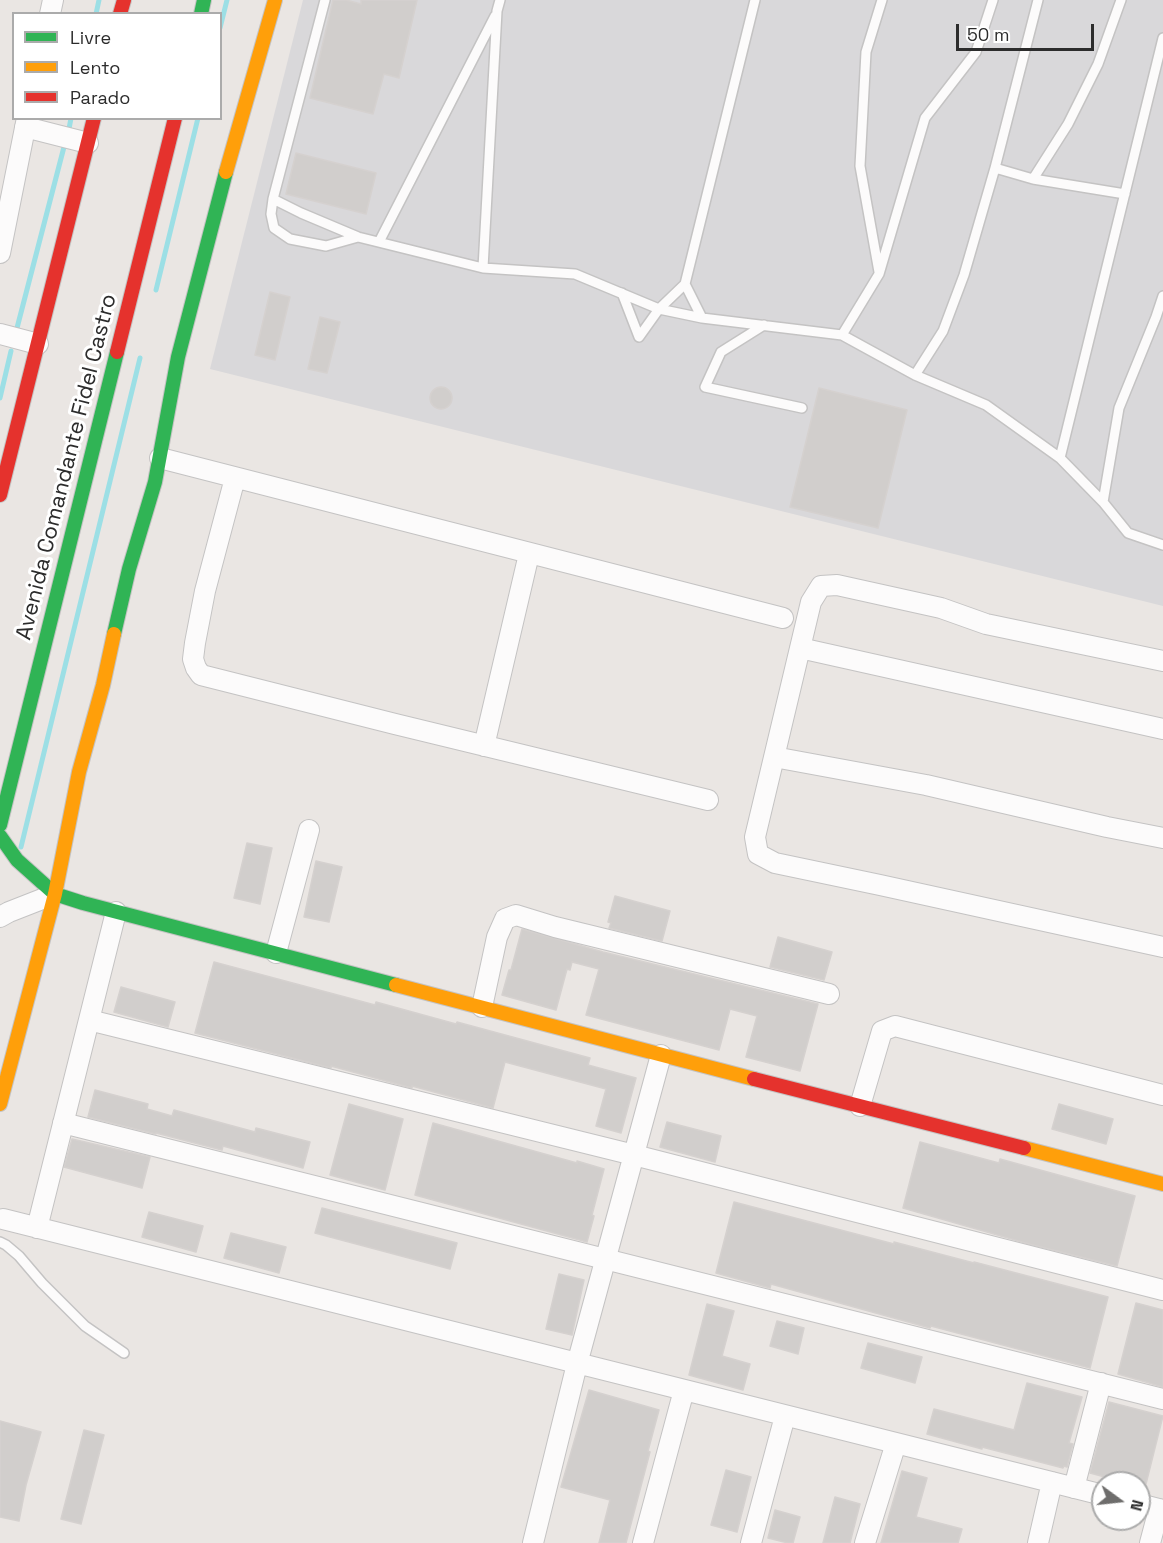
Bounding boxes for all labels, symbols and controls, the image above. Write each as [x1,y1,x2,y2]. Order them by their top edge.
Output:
legend [12,12,222,120]
scale bar [959,12,1097,50]
text: 50 m [967,23,1009,46]
text: Livre [70,26,111,49]
text: Lento [70,56,120,79]
text: Parado [70,86,130,109]
street label: Avenida Comandante Fidel Castro [11,291,123,643]
north arrow [1091,1471,1151,1531]
text: N [1125,1497,1148,1513]

